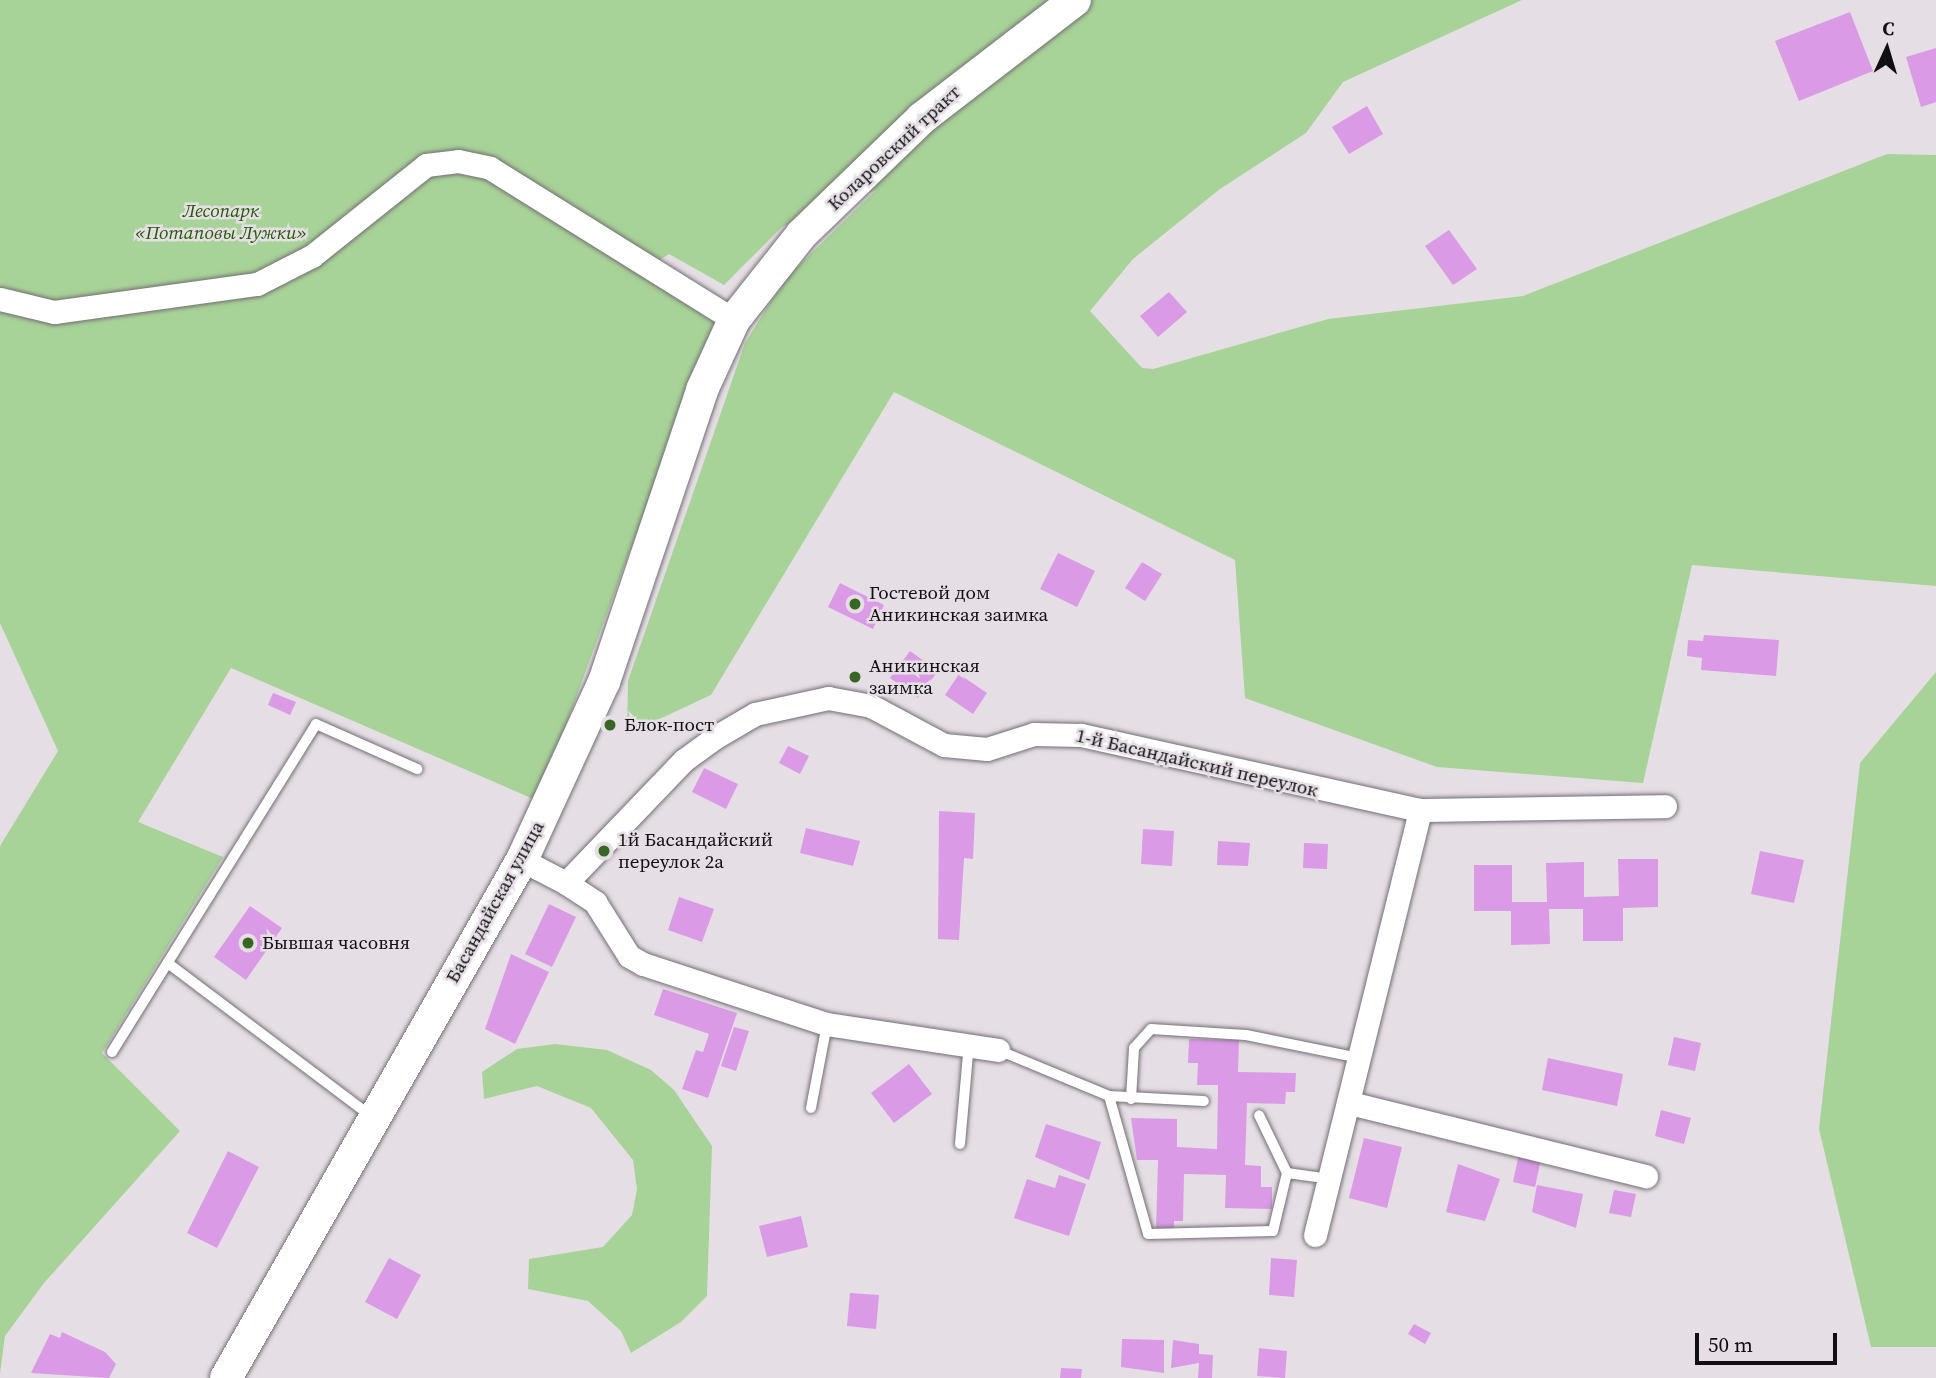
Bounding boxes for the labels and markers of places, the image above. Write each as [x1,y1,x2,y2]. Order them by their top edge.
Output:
place label: Гостевой дом Аникинская заимка [869,582,1048,626]
marker: Гостевой дом Аникинская заимка [847,596,863,612]
place label: Аникинская заимка [869,655,980,699]
marker: Аникинская заимка [847,669,863,685]
place label: Блок-пост [624,714,714,736]
marker: Блок-пост [602,717,618,733]
place label: 1й Басандайский переулок 2а [618,829,773,873]
marker: 1й Басандайский переулок 2а [596,843,612,859]
place label: Бывшая часовня [262,932,410,954]
marker: Бывшая часовня [240,935,256,951]

